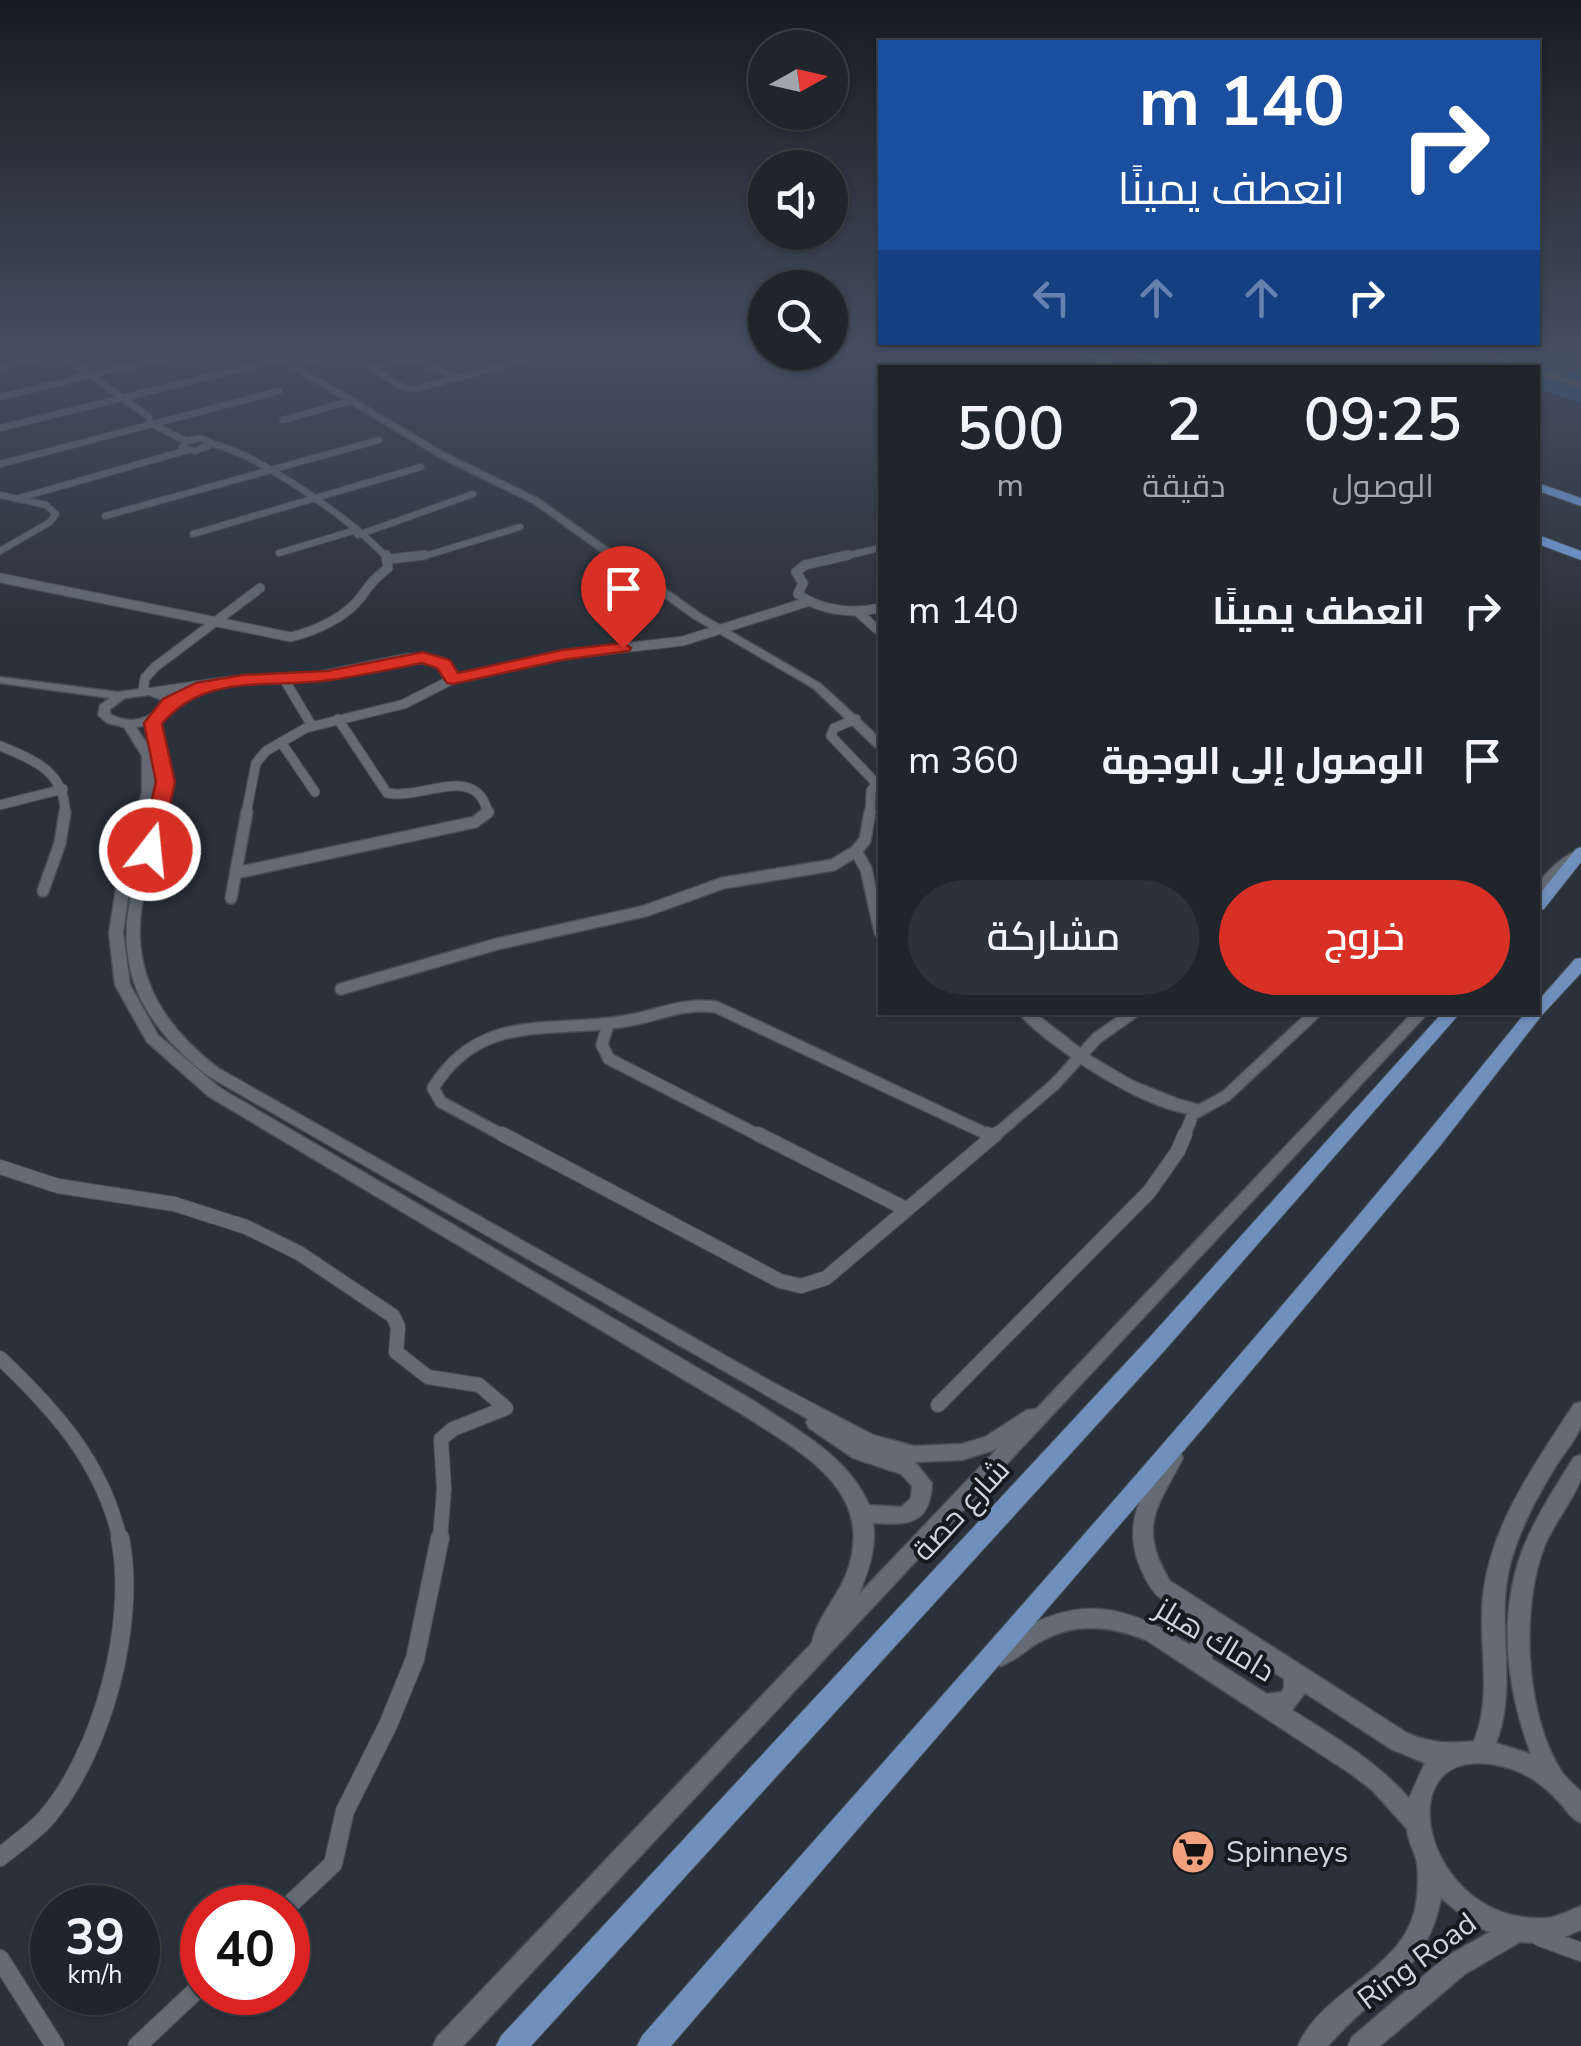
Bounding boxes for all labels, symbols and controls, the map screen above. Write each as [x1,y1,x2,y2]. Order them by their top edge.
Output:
north arrow [748,30,848,130]
map controls [748,30,848,370]
text: 140 m [1139,54,1345,150]
icon: right [1380,80,1510,210]
button: sound [748,150,848,250]
text: انعطف يمينًا [1117,159,1345,220]
button: search [748,270,848,370]
icon: left [1024,270,1079,325]
icon: ahead [1129,270,1184,325]
icon: ahead [1234,270,1289,325]
icon: right [1339,270,1394,325]
text: 2 [1166,379,1202,461]
text: 09:25 [1304,379,1462,461]
text: 500 [956,388,1064,470]
text: m [996,464,1024,507]
text: دقيقة [1142,465,1226,508]
text: الوصول [1332,465,1434,508]
pin [581,546,666,649]
icon: arrive [596,561,651,616]
icon: right [1455,583,1510,638]
text: 140 m [908,585,1019,636]
text: انعطف يمينًا [1212,586,1425,637]
icon: arrive [1455,733,1510,788]
text: 360 m [908,735,1019,786]
text: الوصول إلى الوجهة [1102,736,1425,787]
position arrow [98,798,202,902]
button: مشاركة [908,880,1199,995]
button: خروج [1219,880,1510,995]
street label: شارع حصة [904,1451,1019,1570]
street label: داماك هيلز [1146,1588,1282,1692]
supermarket icon: Spinneys [1170,1829,1216,1875]
place label: Spinneys [1226,1832,1348,1873]
speed limit sign: 40 [180,1885,310,2015]
text: 39 [65,1903,125,1972]
street label: Ring Road [1349,1903,1485,2020]
text: km/h [67,1958,123,1992]

